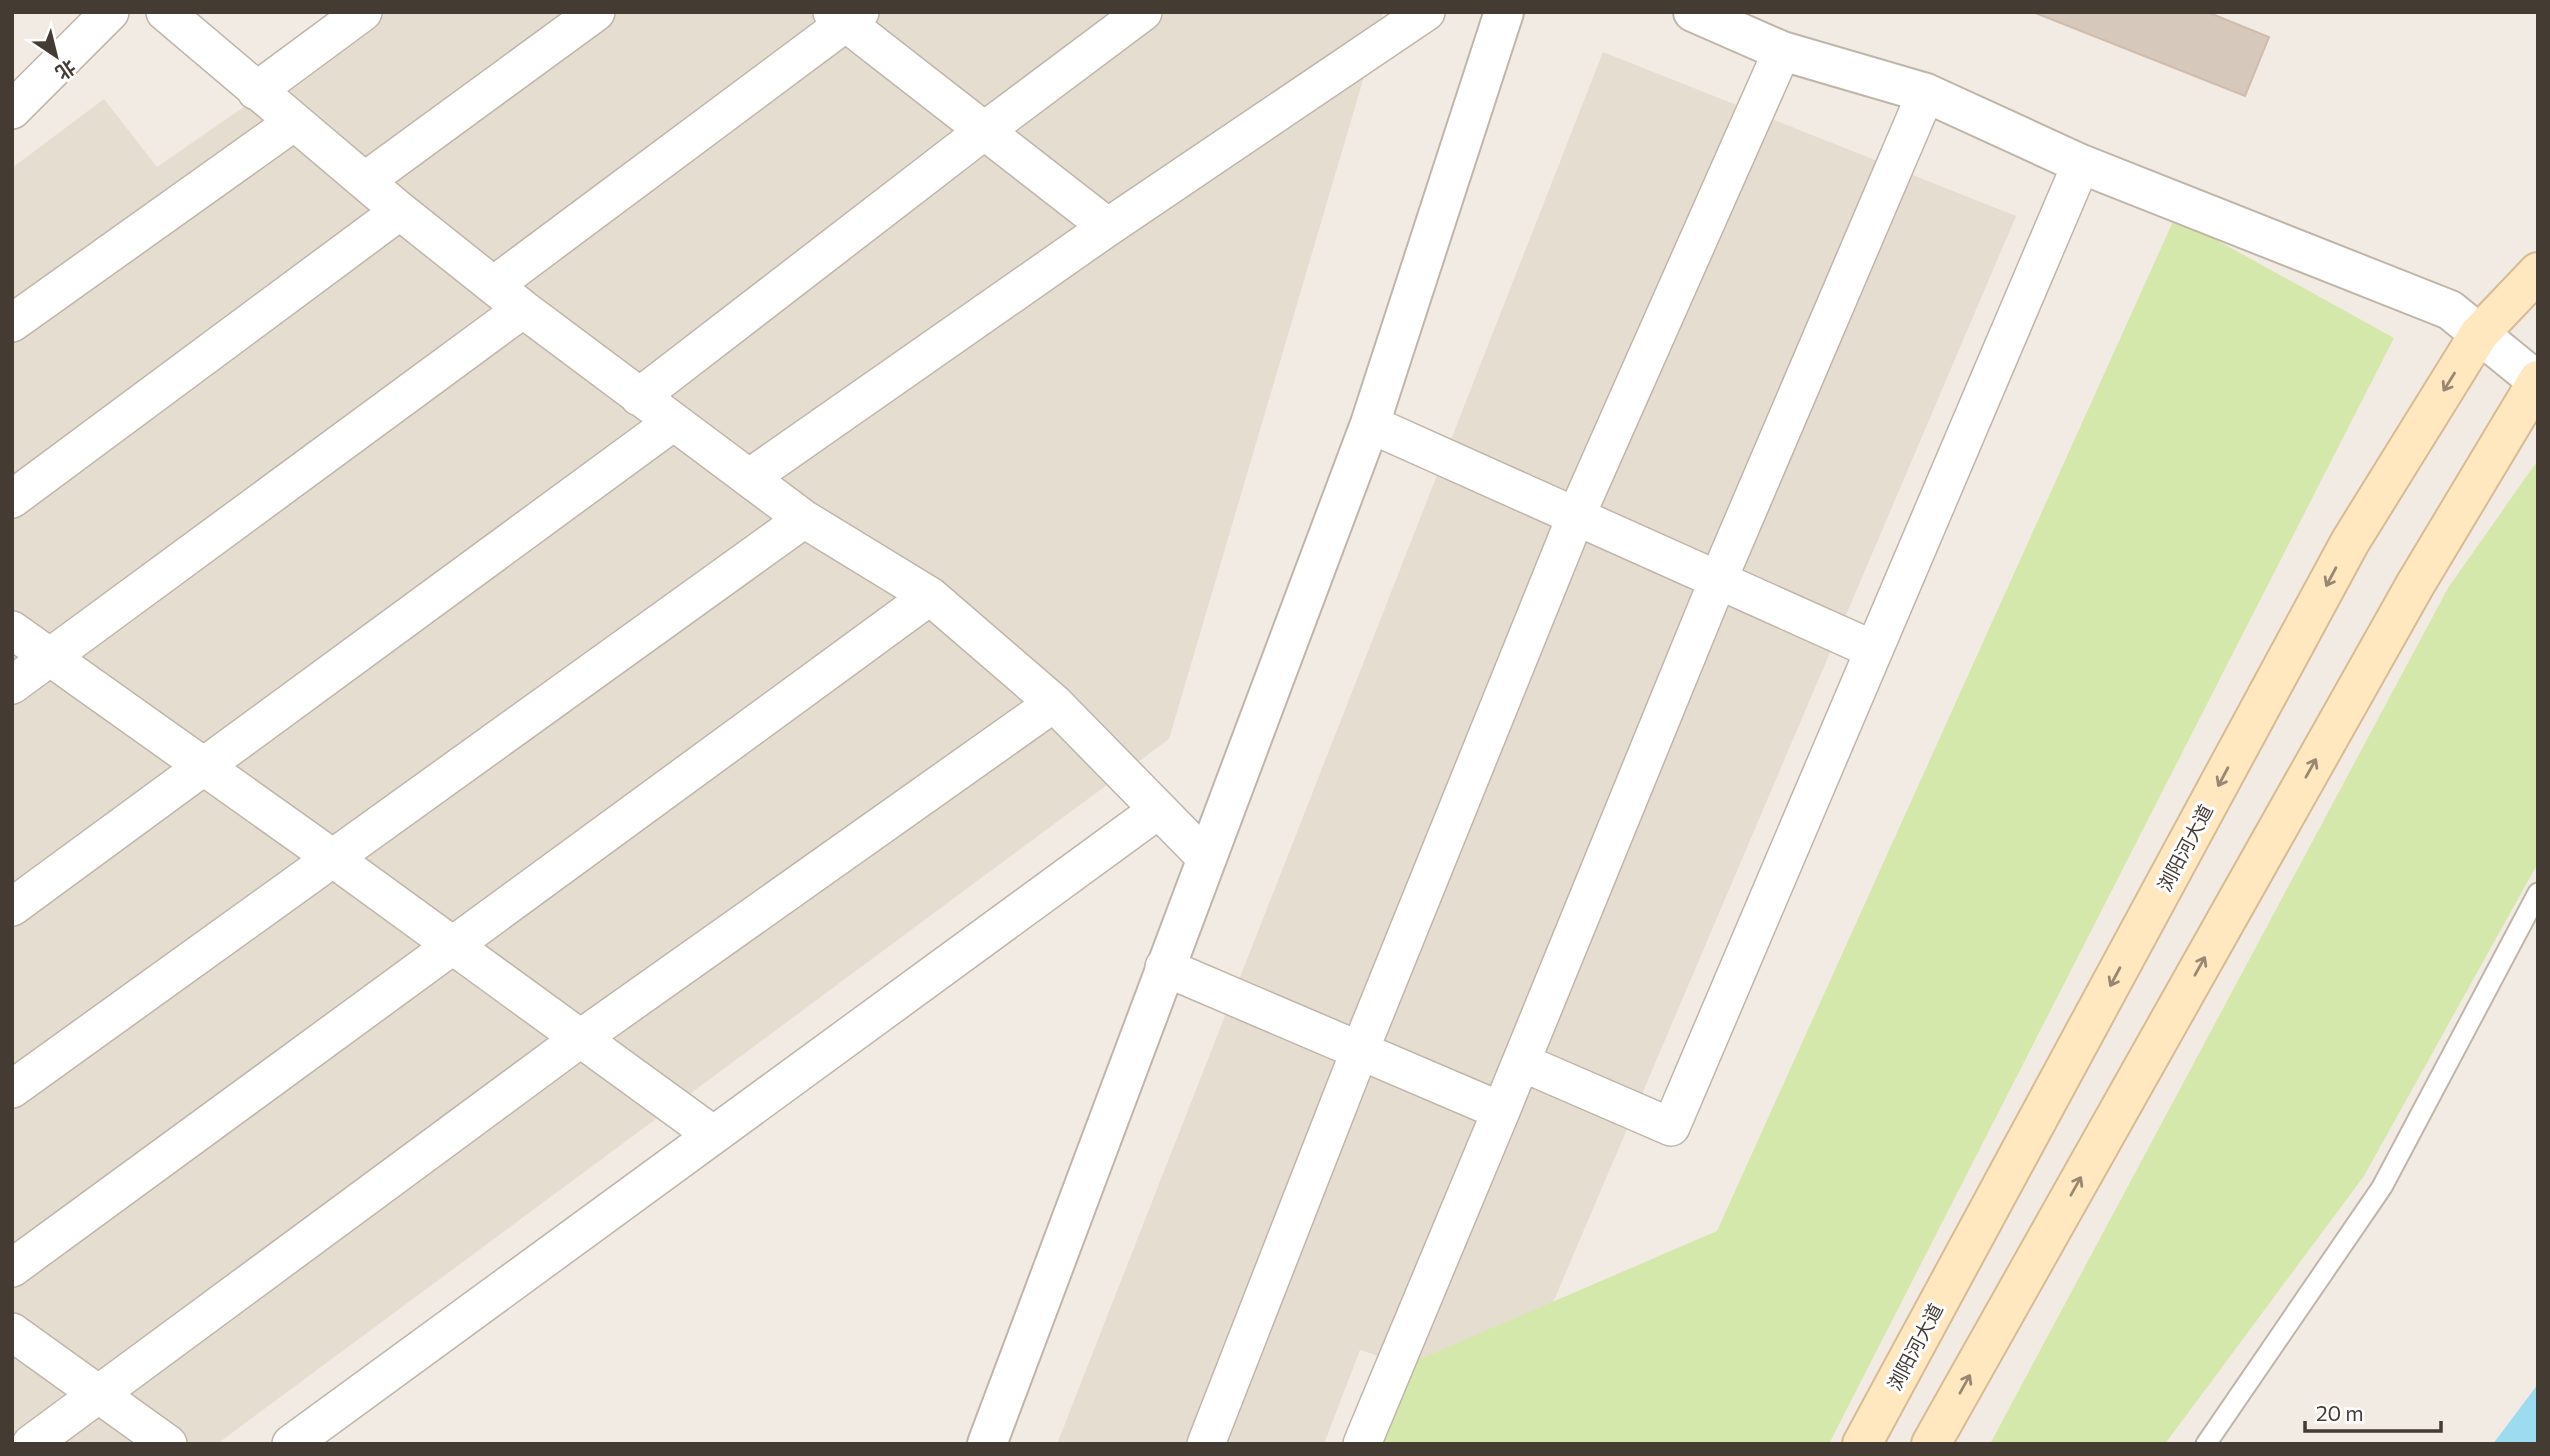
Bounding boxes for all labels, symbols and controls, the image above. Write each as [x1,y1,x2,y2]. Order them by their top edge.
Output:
north arrow [21,21,91,91]
text: 北 [52,55,80,85]
one-way arrow [2442,372,2456,392]
one-way arrow [2324,566,2338,587]
one-way arrow [2304,759,2318,779]
one-way arrow [2216,766,2229,787]
street label: 浏阳河大道 [2152,800,2217,895]
one-way arrow [2193,957,2207,977]
one-way arrow [2108,966,2121,987]
one-way arrow [2070,1176,2083,1197]
street label: 浏阳河大道 [1882,1299,1947,1394]
one-way arrow [1958,1375,1972,1395]
scale bar [2305,1390,2442,1434]
text: 20 m [2316,1400,2364,1425]

